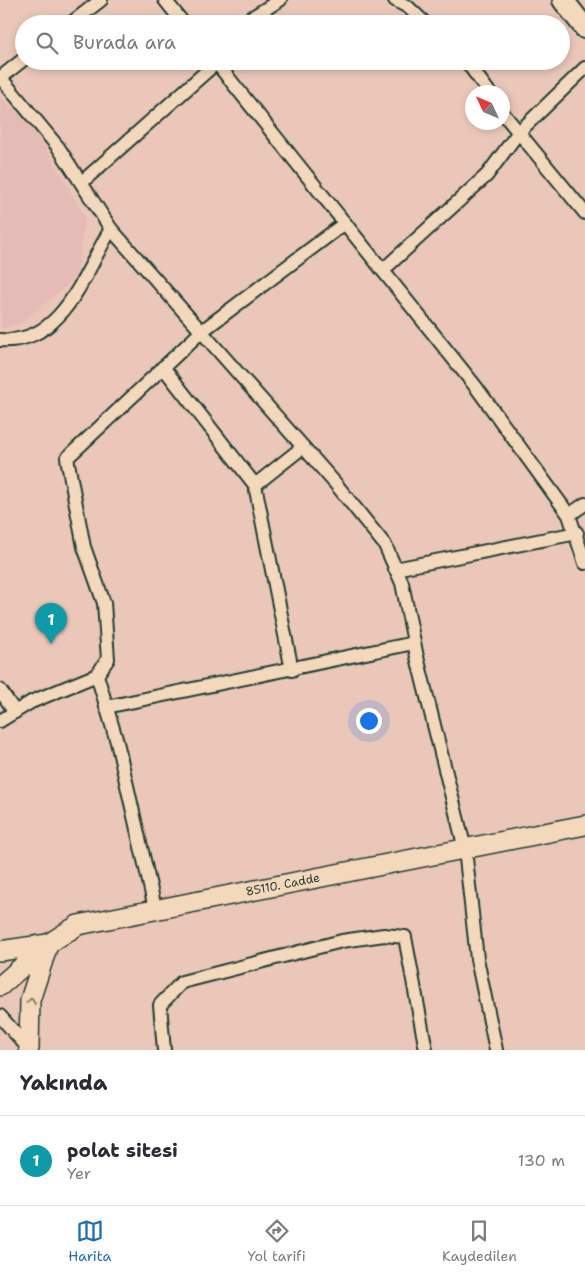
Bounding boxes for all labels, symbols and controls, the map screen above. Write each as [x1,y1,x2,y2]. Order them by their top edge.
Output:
search box [15,15,570,70]
icon: search [33,29,61,57]
text: Burada ara [73,30,176,55]
north arrow [465,85,510,130]
pin: 1 [35,603,67,644]
your location [356,708,382,734]
street label: 85110. Cadde [244,869,322,900]
one-way arrow [25,996,36,1004]
text: Yakında [20,1069,107,1097]
text: polat sitesi [67,1138,178,1163]
text: 1 [32,1150,40,1171]
text: 130 m [518,1150,565,1171]
text: Yer [67,1163,91,1184]
tab: Harita [68,1217,111,1265]
tab: Yol tarifi [248,1217,306,1265]
tab: Kaydedilen [442,1217,517,1265]

